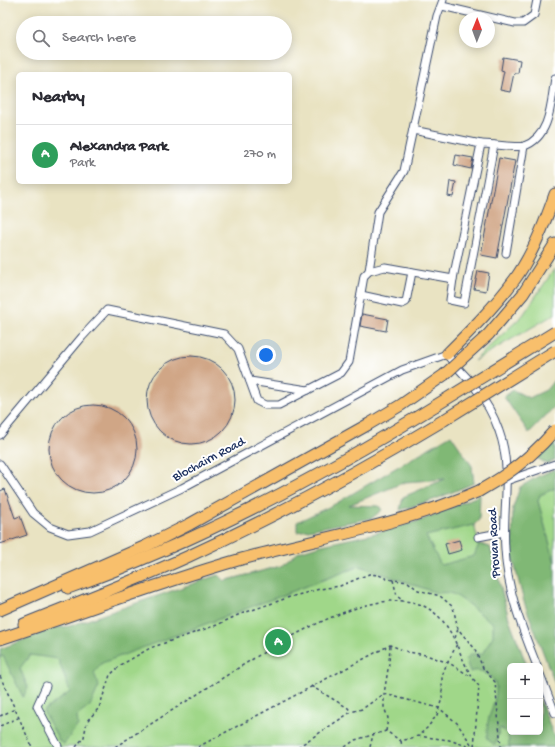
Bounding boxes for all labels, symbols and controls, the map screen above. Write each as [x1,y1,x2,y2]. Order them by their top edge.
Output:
north arrow [459,12,495,48]
search box [16,16,292,60]
icon: search [30,27,52,49]
text: Search here [62,29,136,47]
text: Nearby [32,88,85,108]
text: Alexandra Park [70,138,168,156]
text: A [41,147,49,162]
text: 270 m [243,147,276,162]
text: Park [70,156,95,171]
your location [256,345,276,365]
street label: Blochairn Road [169,434,249,486]
street label: Provan Road [486,507,504,579]
pin: A [265,627,291,657]
map controls [507,663,543,735]
button: + [507,663,543,699]
button: − [507,699,543,735]

